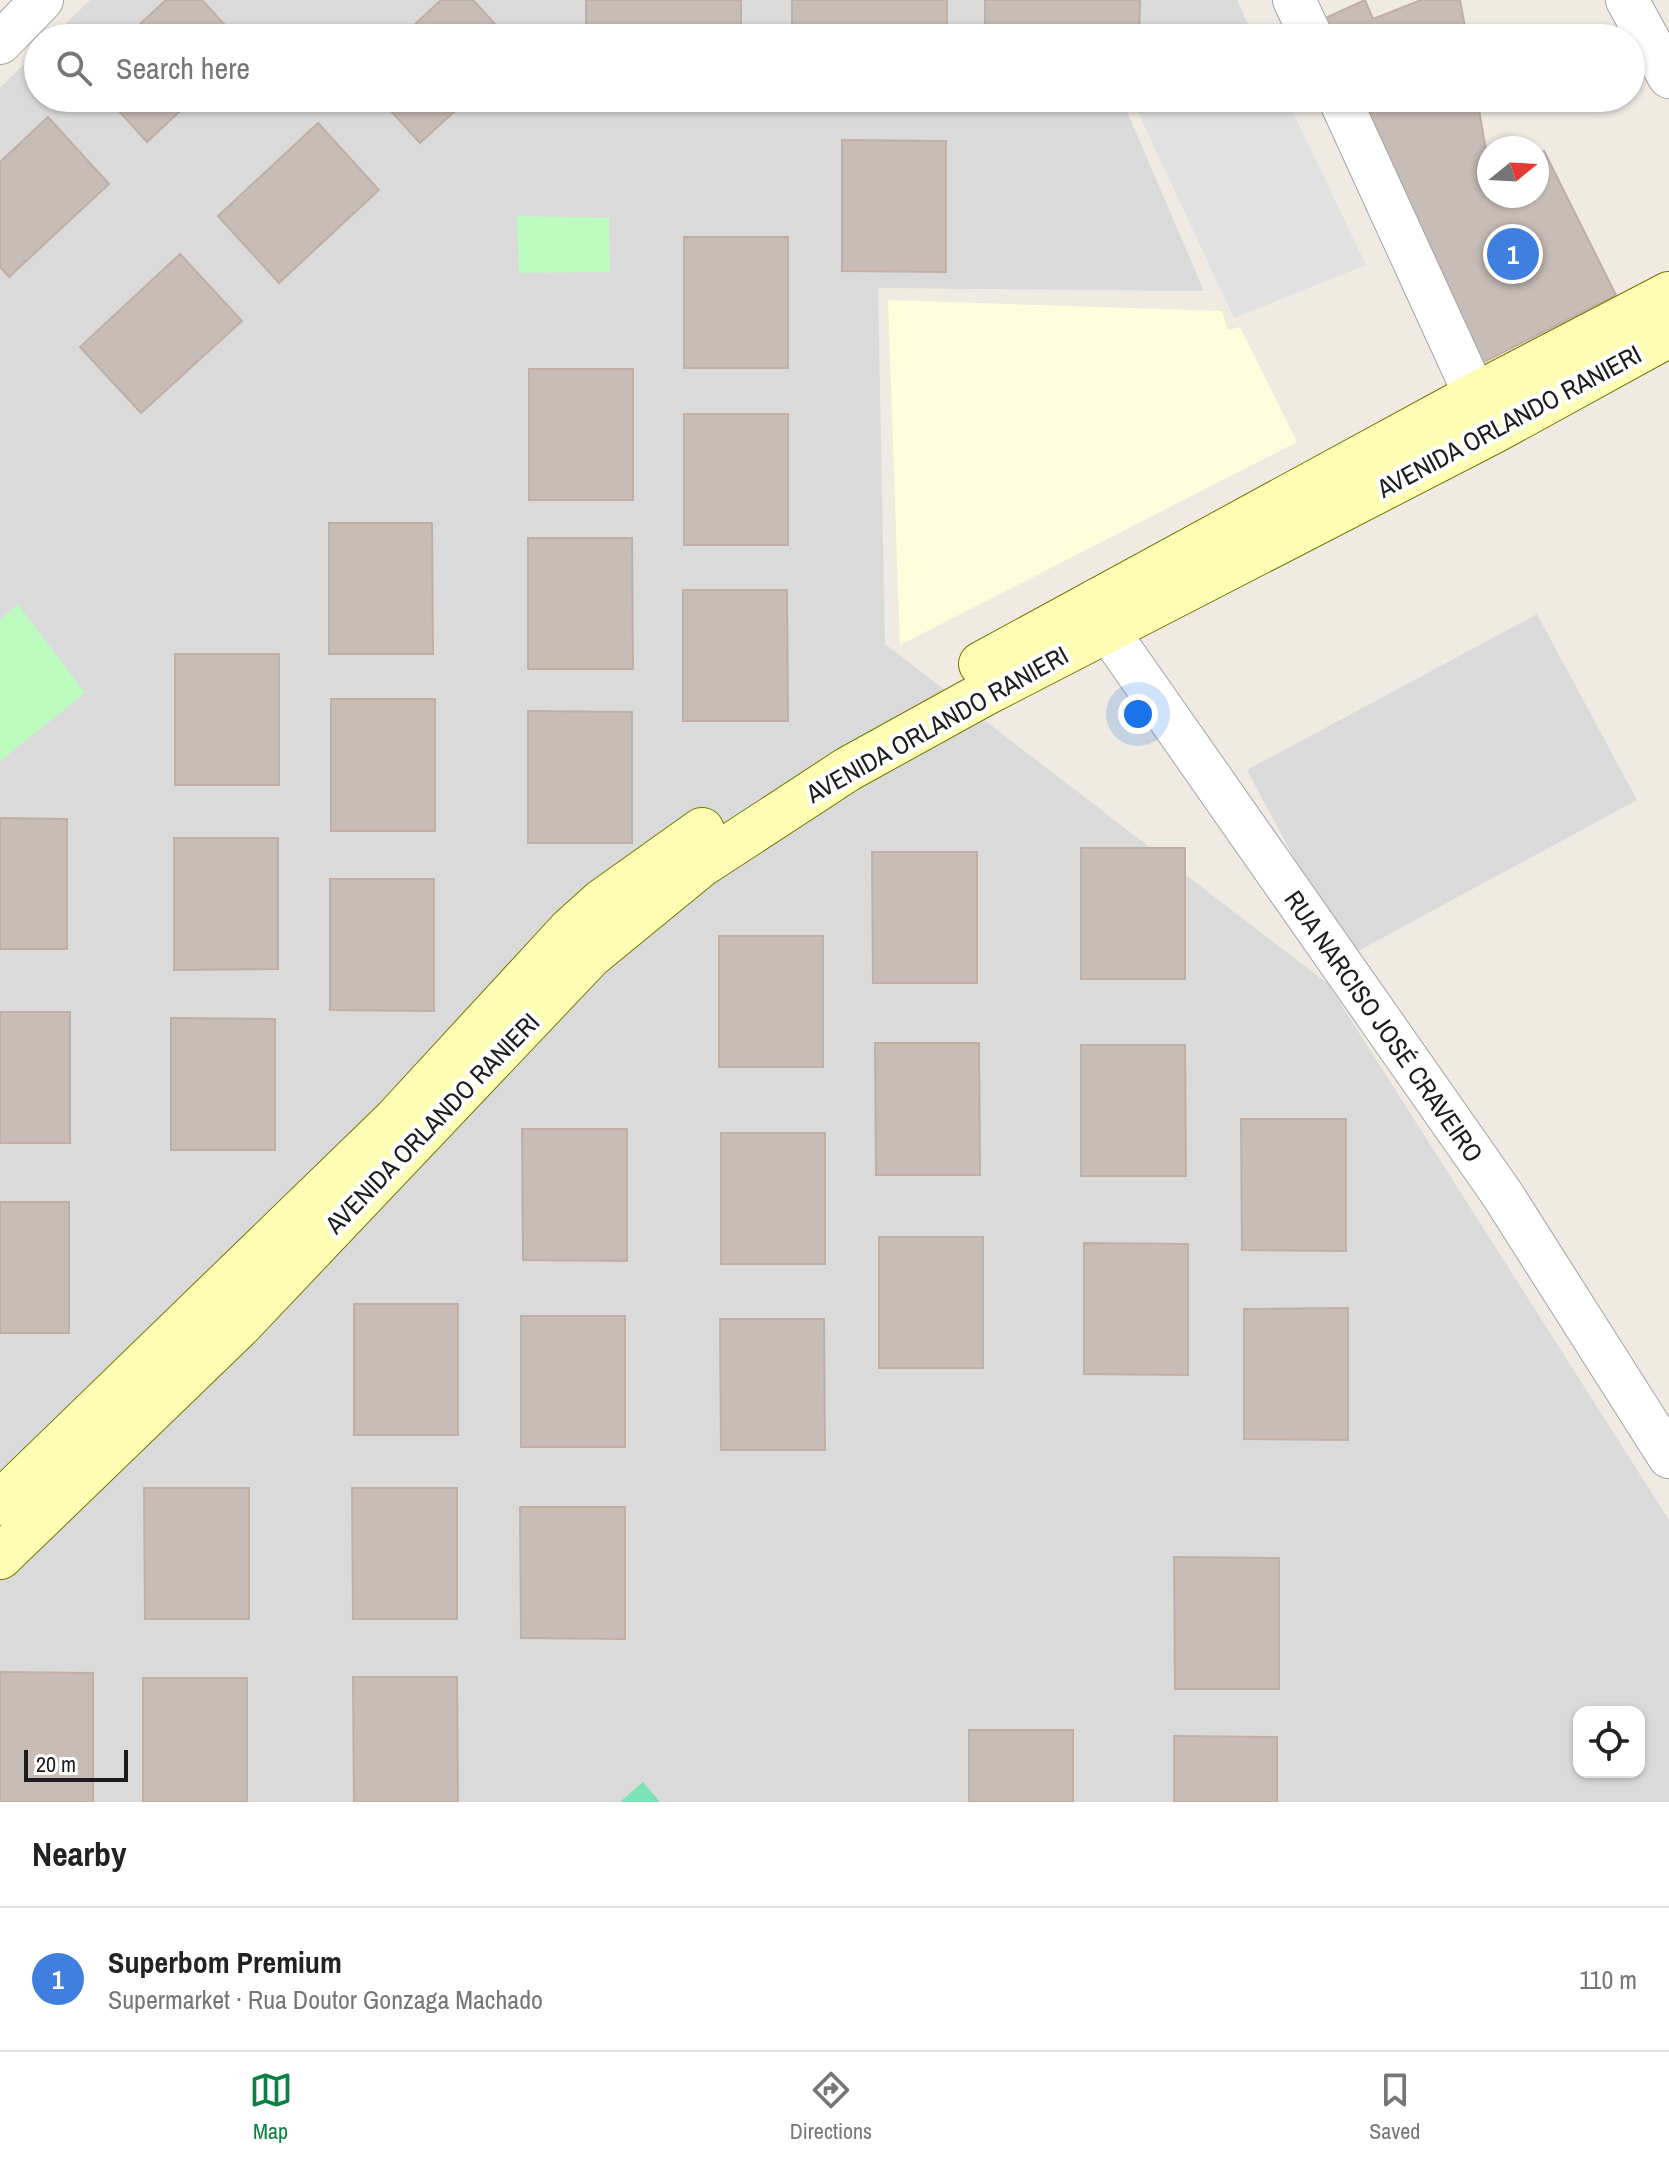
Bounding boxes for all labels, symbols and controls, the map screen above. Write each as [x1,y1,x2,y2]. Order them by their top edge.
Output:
search box [24,24,1645,112]
icon: search [52,46,96,90]
text: Search here [116,48,250,88]
north arrow [1477,136,1549,208]
pin: 1 [1487,224,1539,284]
street label: AVENIDA ORLANDO RANIERI [1370,336,1647,506]
street label: AVENIDA ORLANDO RANIERI [799,637,1074,811]
your location [1118,694,1158,734]
street label: RUA NARCISO JOSÉ CRAVEIRO [1277,883,1491,1169]
street label: AVENIDA ORLANDO RANIERI [316,1005,547,1242]
map controls [1573,1706,1645,1778]
button: locate [1573,1706,1645,1778]
scale bar [24,1746,128,1782]
text: 20 m [36,1749,76,1779]
text: Nearby [32,1831,127,1877]
text: Superbom Premium [108,1942,342,1982]
text: 1 [52,1962,64,1997]
text: 110 m [1579,1962,1637,1997]
text: Supermarket · Rua Doutor Gonzaga Machado [108,1982,543,2017]
tab: Map [249,2068,293,2146]
tab: Directions [790,2068,872,2146]
tab: Saved [1369,2068,1420,2146]

